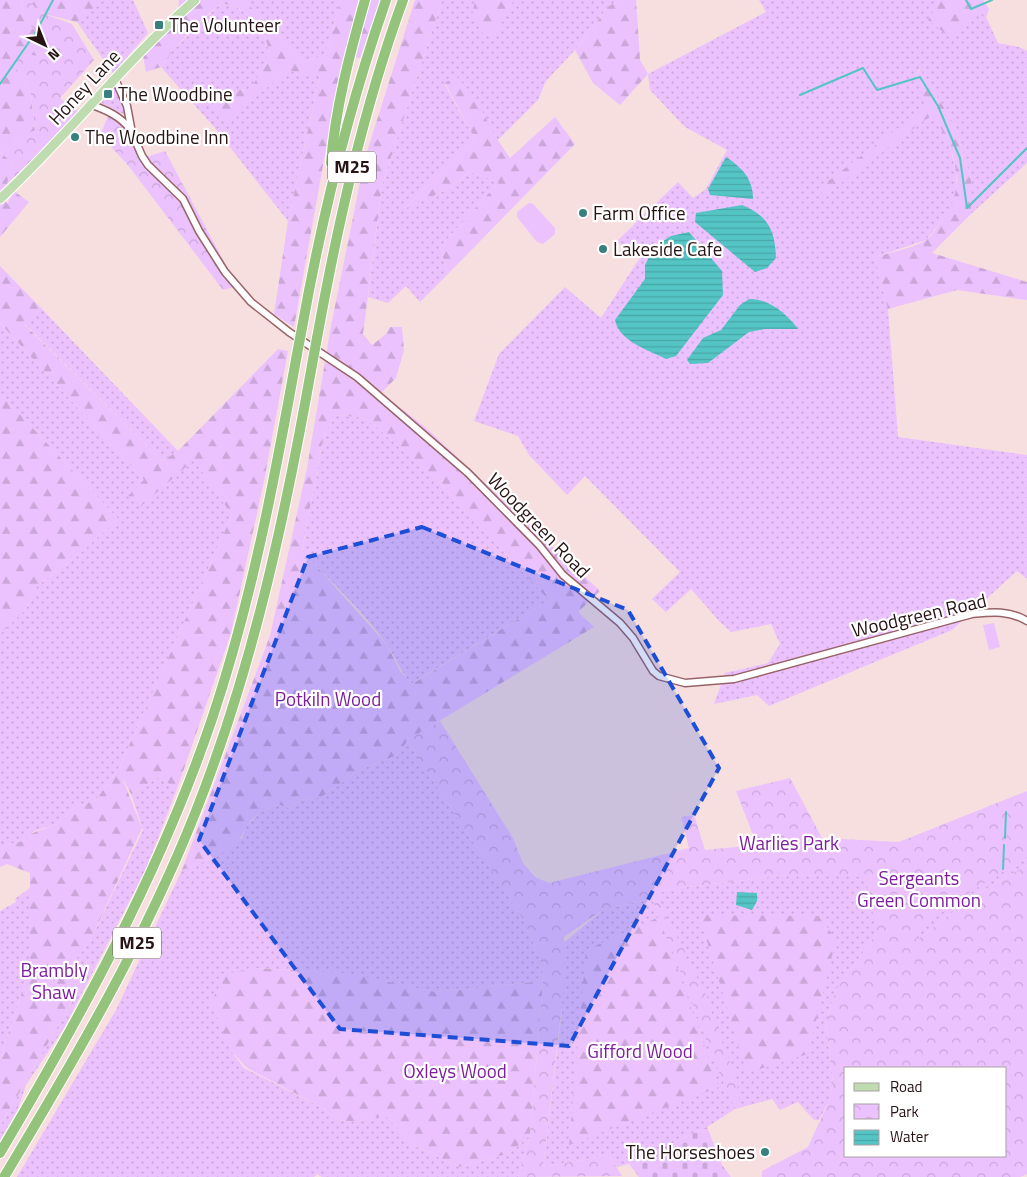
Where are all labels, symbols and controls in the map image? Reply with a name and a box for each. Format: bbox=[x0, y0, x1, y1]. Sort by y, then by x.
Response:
place label: The Volunteer bbox=[169, 10, 281, 39]
marker: The Volunteer bbox=[153, 19, 165, 31]
north arrow bbox=[20, 20, 70, 70]
street label: Honey Lane bbox=[41, 42, 126, 131]
text: N bbox=[43, 44, 65, 66]
place label: The Woodbine bbox=[118, 79, 233, 108]
marker: The Woodbine bbox=[102, 88, 114, 100]
place label: The Woodbine Inn bbox=[85, 122, 229, 151]
marker: The Woodbine Inn bbox=[69, 131, 81, 143]
road number: M25 bbox=[328, 152, 376, 182]
place label: Farm Office bbox=[593, 198, 686, 227]
marker: Farm Office bbox=[577, 207, 589, 219]
place label: Lakeside Cafe bbox=[613, 234, 722, 263]
marker: Lakeside Cafe bbox=[597, 243, 609, 255]
street label: Woodgreen Road bbox=[481, 465, 598, 584]
street label: Woodgreen Road bbox=[849, 585, 989, 644]
park label: Potkiln Wood bbox=[275, 684, 381, 713]
park label: Warlies Park bbox=[739, 828, 839, 857]
park label: Sergeants Green Common bbox=[857, 863, 981, 914]
road number: M25 bbox=[113, 928, 161, 958]
park label: Brambly Shaw bbox=[20, 955, 88, 1006]
park label: Gifford Wood bbox=[587, 1036, 693, 1065]
park label: Oxleys Wood bbox=[403, 1056, 507, 1085]
legend bbox=[844, 1067, 1007, 1157]
text: Road bbox=[890, 1075, 922, 1098]
text: Park bbox=[890, 1100, 919, 1123]
text: Water bbox=[890, 1125, 929, 1148]
place label: The Horseshoes bbox=[626, 1137, 755, 1166]
marker: The Horseshoes bbox=[759, 1146, 771, 1158]

